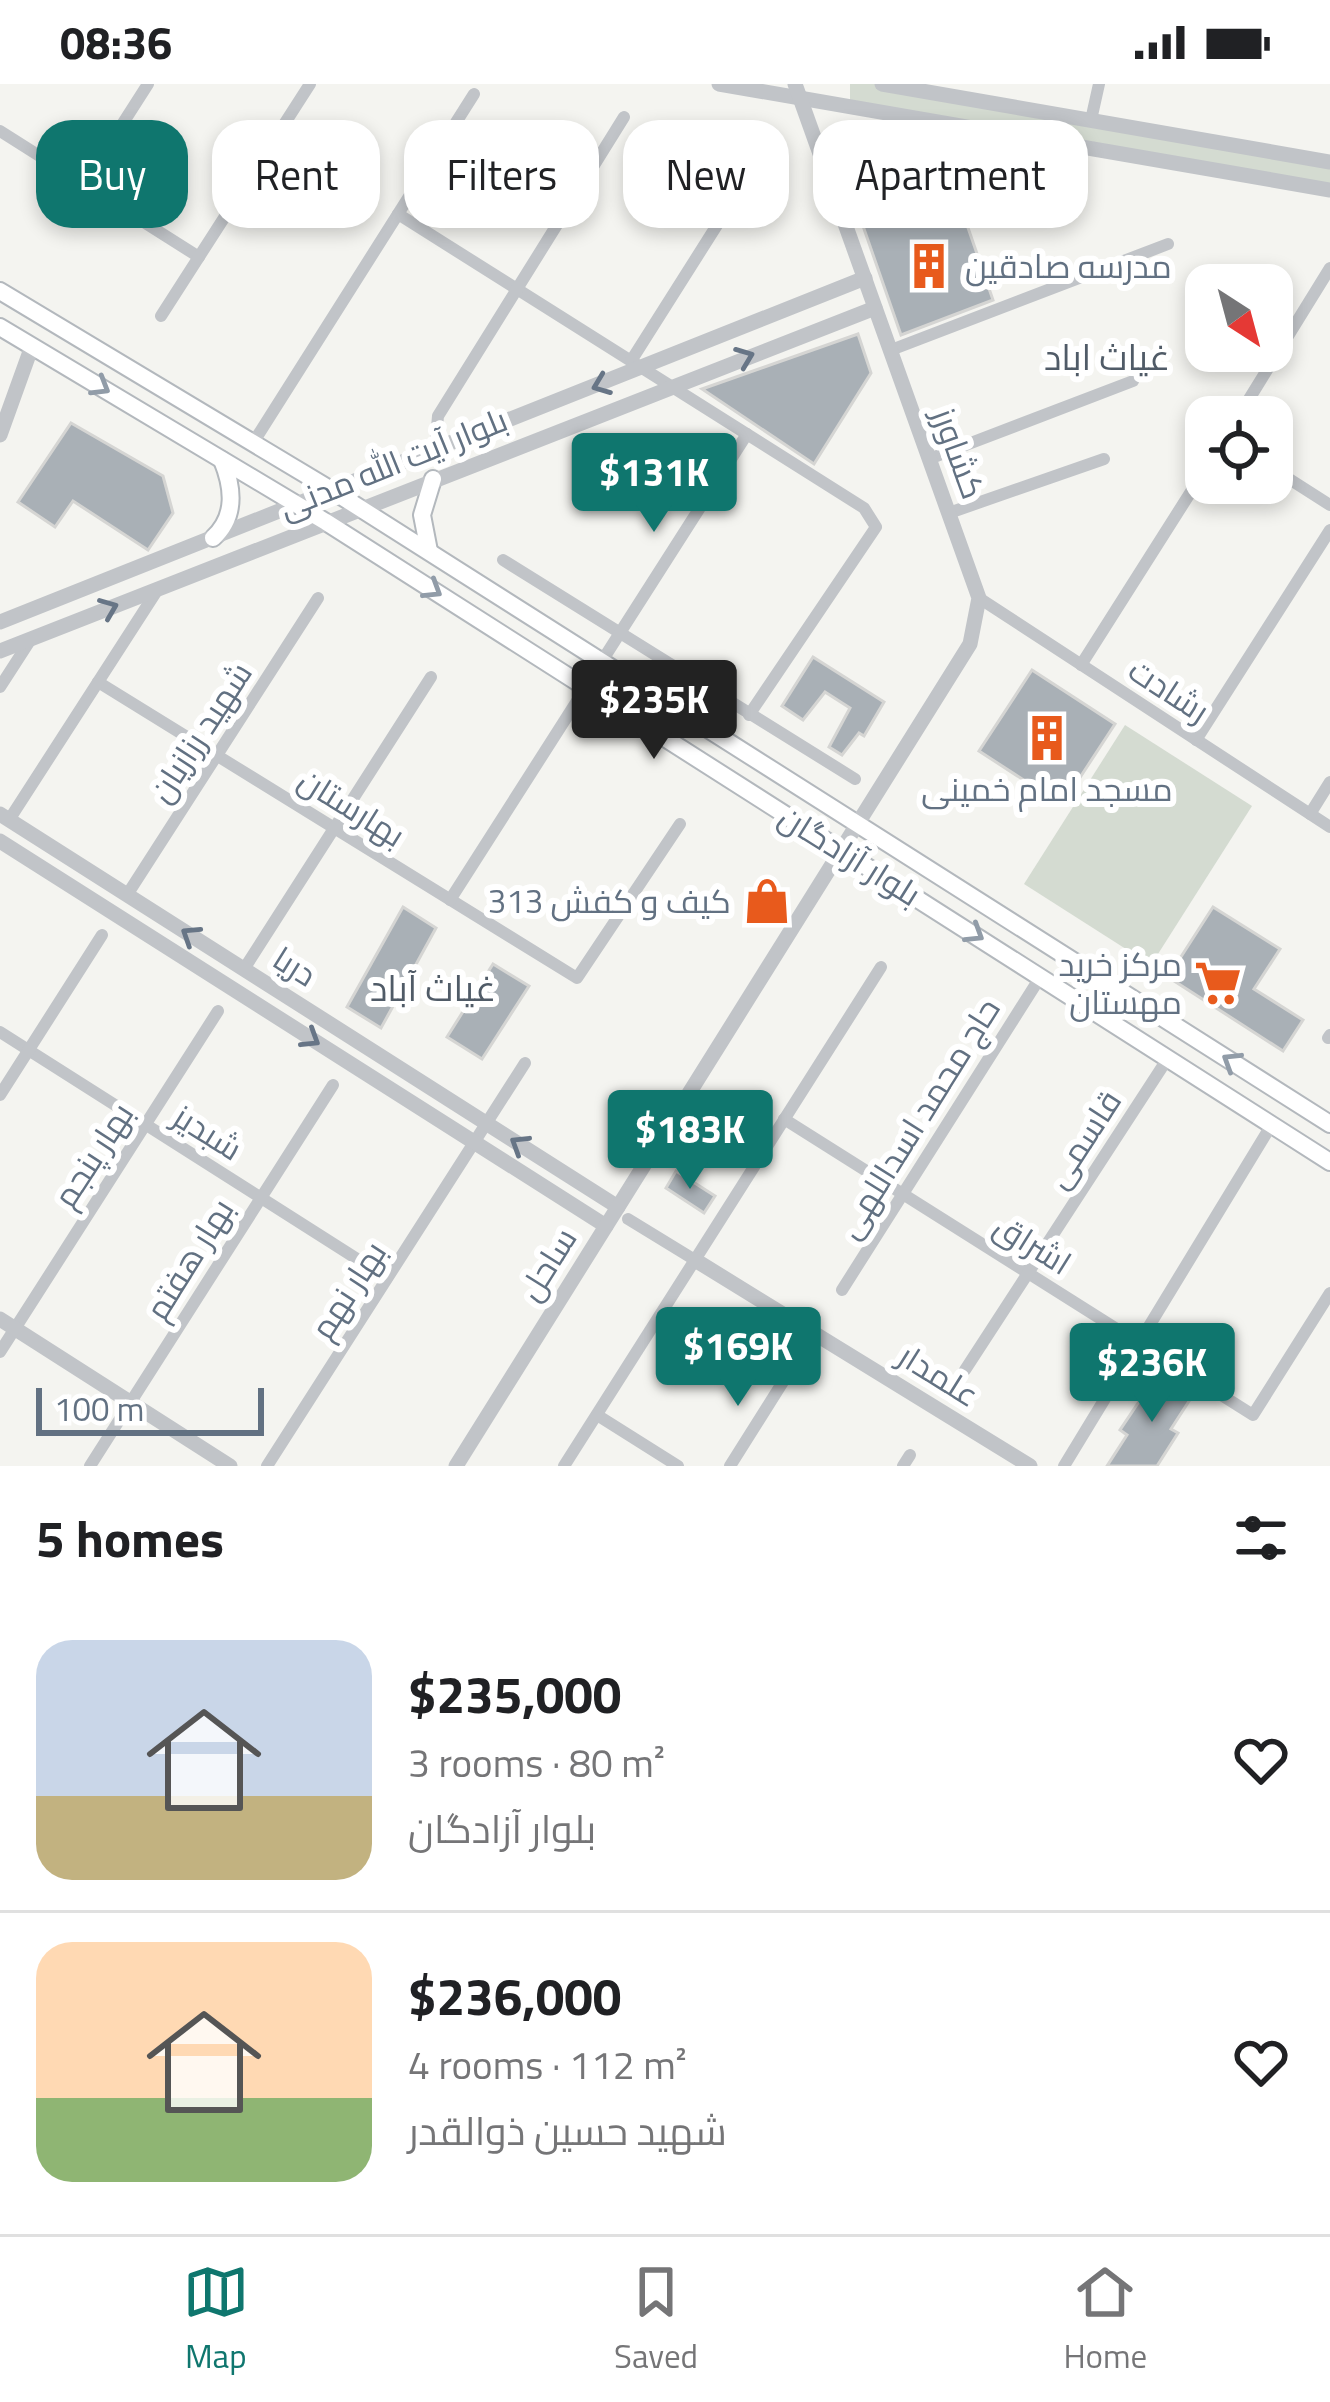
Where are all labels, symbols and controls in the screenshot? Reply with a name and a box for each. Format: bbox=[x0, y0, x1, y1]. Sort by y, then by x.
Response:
text: 08:36 bbox=[60, 8, 172, 76]
chip: Buy bbox=[36, 120, 188, 228]
chip: Rent bbox=[212, 120, 380, 228]
chip: Filters bbox=[404, 120, 599, 228]
chip: New bbox=[623, 120, 789, 228]
chip: Apartment bbox=[813, 120, 1088, 228]
building icon: مدرسه صادقین bbox=[904, 241, 954, 291]
place label: مدرسه صادقین bbox=[965, 241, 1172, 291]
north arrow bbox=[1185, 264, 1293, 372]
map controls bbox=[1185, 264, 1293, 504]
district label: غیاث اباد bbox=[1044, 329, 1170, 384]
one-way arrow bbox=[734, 347, 755, 372]
one-way arrow bbox=[591, 371, 612, 396]
one-way arrow bbox=[88, 373, 109, 395]
street label: بلوار آیت الله مدنی bbox=[271, 394, 515, 532]
button: locate bbox=[1185, 396, 1293, 504]
street label: کشاورز bbox=[919, 398, 999, 506]
pin: $131K bbox=[570, 433, 738, 535]
text: $131K bbox=[599, 442, 709, 501]
one-way arrow bbox=[420, 576, 442, 598]
one-way arrow bbox=[97, 597, 118, 622]
street label: رشادت bbox=[1119, 645, 1219, 735]
street label: شهید رزازیان bbox=[136, 652, 264, 812]
pin: $235K bbox=[570, 660, 738, 762]
text: $235K bbox=[599, 669, 709, 728]
building icon: مسجد امام خمینی bbox=[1022, 713, 1072, 763]
street label: بهارستان bbox=[289, 755, 415, 859]
place label: مسجد امام خمینی bbox=[921, 764, 1173, 814]
street label: بلوار آزادگان bbox=[769, 792, 931, 918]
place label: کیف و کفش 313 bbox=[488, 876, 731, 926]
shop icon: کیف و کفش 313 bbox=[742, 876, 792, 926]
one-way arrow bbox=[962, 920, 984, 943]
one-way arrow bbox=[181, 927, 203, 949]
street label: دریا bbox=[263, 933, 327, 999]
place label: مرکز خرید مهستان bbox=[1058, 939, 1182, 1027]
supermarket icon: مرکز خرید مهستان bbox=[1193, 958, 1243, 1008]
district label: غیاث آباد bbox=[370, 960, 496, 1015]
street label: حاج محمد اسداللهی bbox=[824, 988, 1012, 1248]
one-way arrow bbox=[298, 1025, 320, 1047]
one-way arrow bbox=[1223, 1054, 1245, 1076]
street label: قاسمی bbox=[1032, 1080, 1134, 1198]
street label: شبدیز bbox=[162, 1090, 252, 1173]
pin: $183K bbox=[606, 1090, 774, 1192]
street label: بهار پنجم bbox=[40, 1093, 146, 1217]
text: $183K bbox=[635, 1099, 745, 1158]
one-way arrow bbox=[510, 1136, 532, 1159]
street label: بهار هفتم bbox=[132, 1188, 246, 1330]
street label: اشراق bbox=[985, 1201, 1081, 1287]
street label: ساحل bbox=[505, 1217, 589, 1311]
street label: بهار نهم bbox=[297, 1231, 399, 1349]
pin: $169K bbox=[654, 1307, 822, 1409]
text: $169K bbox=[683, 1316, 793, 1375]
pin: $236K bbox=[1068, 1323, 1236, 1425]
street label: علمدار bbox=[887, 1330, 989, 1419]
text: $236K bbox=[1097, 1332, 1207, 1391]
scale bar bbox=[36, 1382, 264, 1435]
text: 100 m bbox=[54, 1384, 144, 1434]
text: 5 homes bbox=[36, 1499, 224, 1577]
icon: filters bbox=[1228, 1505, 1294, 1571]
text: $235,000 bbox=[408, 1655, 621, 1733]
icon: home bbox=[132, 1688, 276, 1832]
icon: heart bbox=[1228, 1727, 1294, 1793]
text: 3 rooms · 80 m² bbox=[408, 1733, 665, 1792]
text: بلوار آزادگان bbox=[408, 1799, 596, 1858]
text: $236,000 bbox=[408, 1957, 621, 2035]
icon: home bbox=[132, 1990, 276, 2134]
icon: heart bbox=[1228, 2029, 1294, 2095]
text: 4 rooms · 112 m² bbox=[408, 2035, 687, 2094]
text: شهید حسین ذوالقدر bbox=[408, 2101, 727, 2160]
tab: Map bbox=[183, 2259, 249, 2381]
tab: Saved bbox=[614, 2259, 698, 2381]
tab: Home bbox=[1063, 2259, 1147, 2381]

